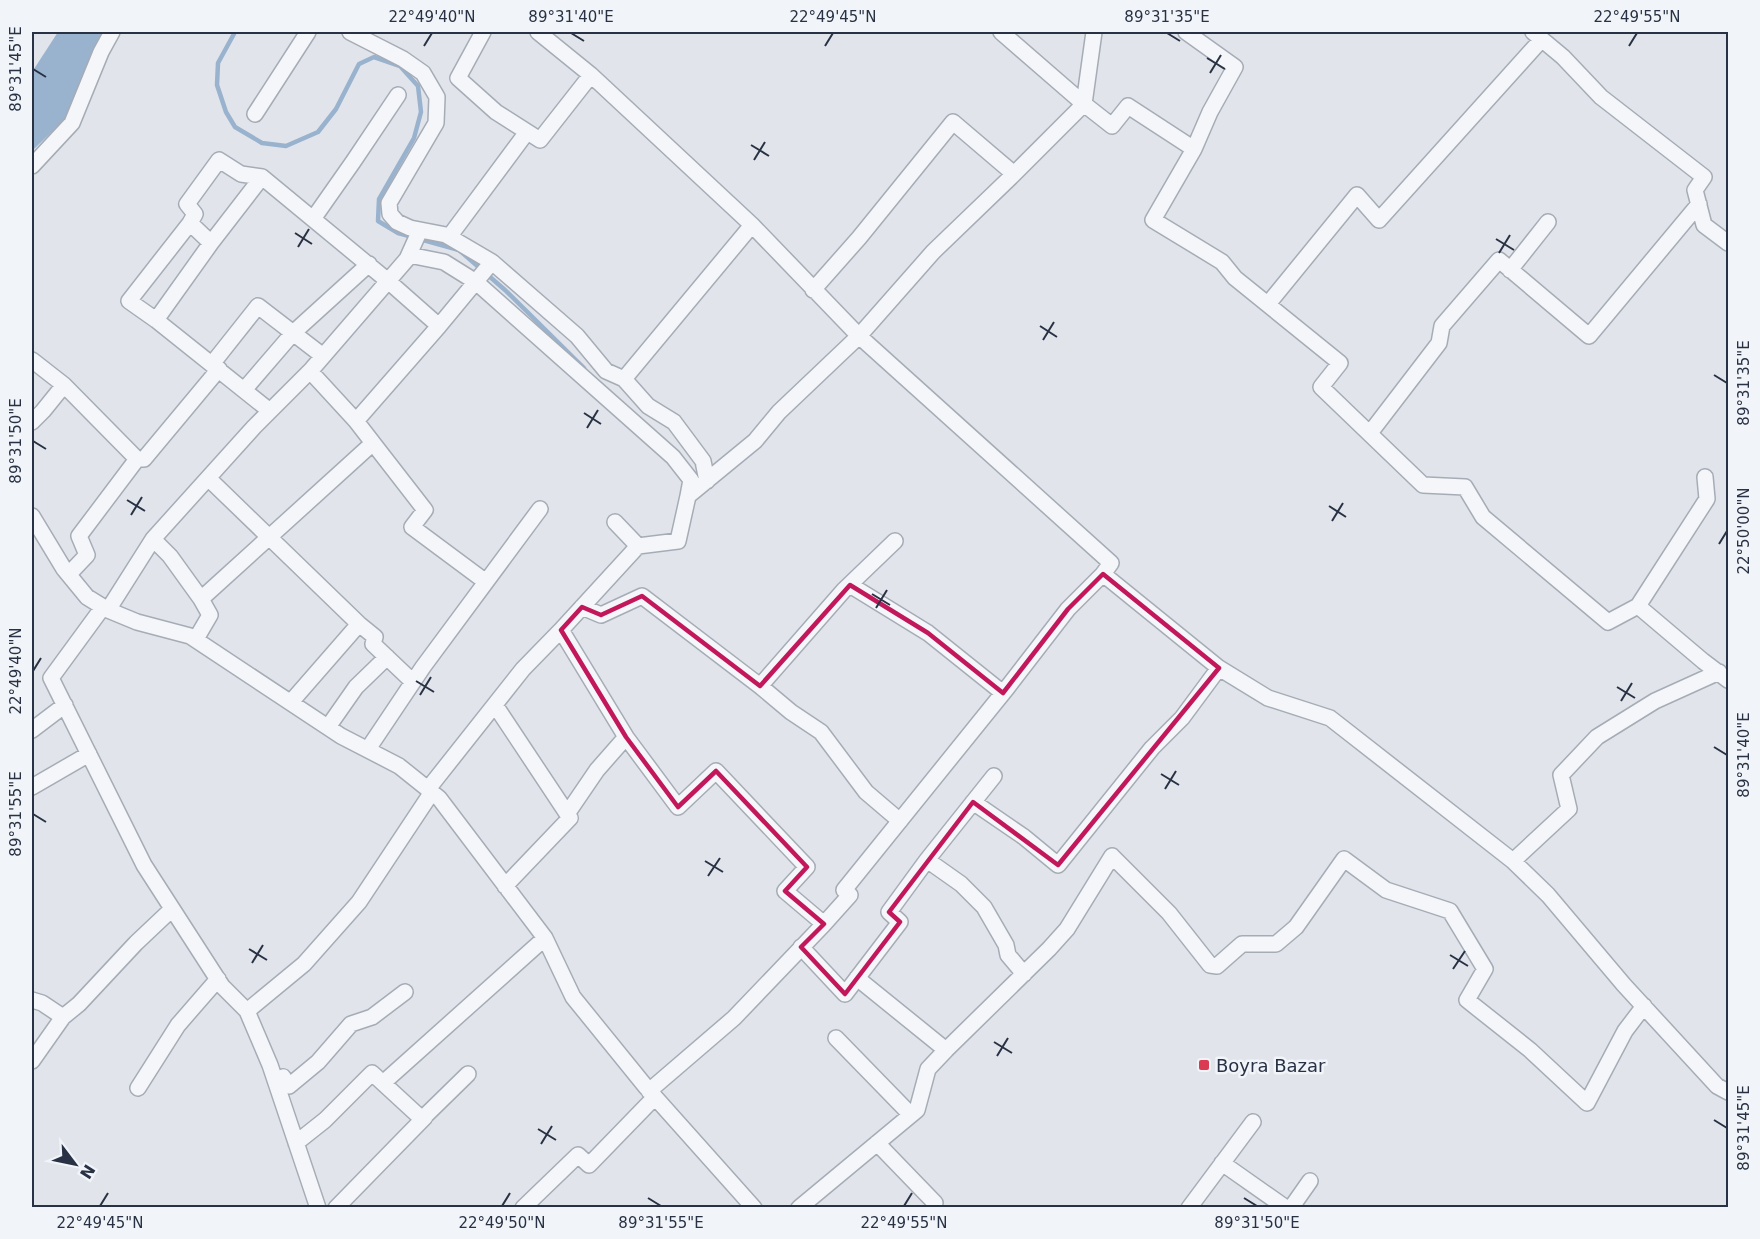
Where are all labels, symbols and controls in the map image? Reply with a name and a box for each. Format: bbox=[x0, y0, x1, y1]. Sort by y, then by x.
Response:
text: 22°49'40"N bbox=[388, 8, 476, 26]
text: 89°31'40"E bbox=[528, 8, 614, 26]
text: 22°49'45"N bbox=[789, 8, 877, 26]
text: 89°31'35"E bbox=[1124, 8, 1210, 26]
text: 22°49'55"N bbox=[1593, 8, 1681, 26]
text: 89°31'45"E bbox=[7, 26, 25, 112]
text: 89°31'35"E bbox=[1735, 340, 1753, 426]
text: 89°31'50"E bbox=[7, 398, 25, 484]
text: 22°50'00"N bbox=[1735, 487, 1753, 575]
text: 22°49'40"N bbox=[7, 627, 25, 715]
text: 89°31'40"E bbox=[1735, 712, 1753, 798]
text: 89°31'55"E bbox=[7, 771, 25, 857]
place label: Boyra Bazar bbox=[1216, 1055, 1326, 1076]
marker: Boyra Bazar bbox=[1197, 1058, 1211, 1072]
text: 89°31'45"E bbox=[1735, 1085, 1753, 1171]
north arrow bbox=[45, 1134, 105, 1194]
text: N bbox=[76, 1161, 99, 1182]
text: 22°49'45"N bbox=[56, 1214, 144, 1232]
text: 22°49'50"N bbox=[458, 1214, 546, 1232]
text: 89°31'55"E bbox=[618, 1214, 704, 1232]
text: 22°49'55"N bbox=[860, 1214, 948, 1232]
text: 89°31'50"E bbox=[1214, 1214, 1300, 1232]

